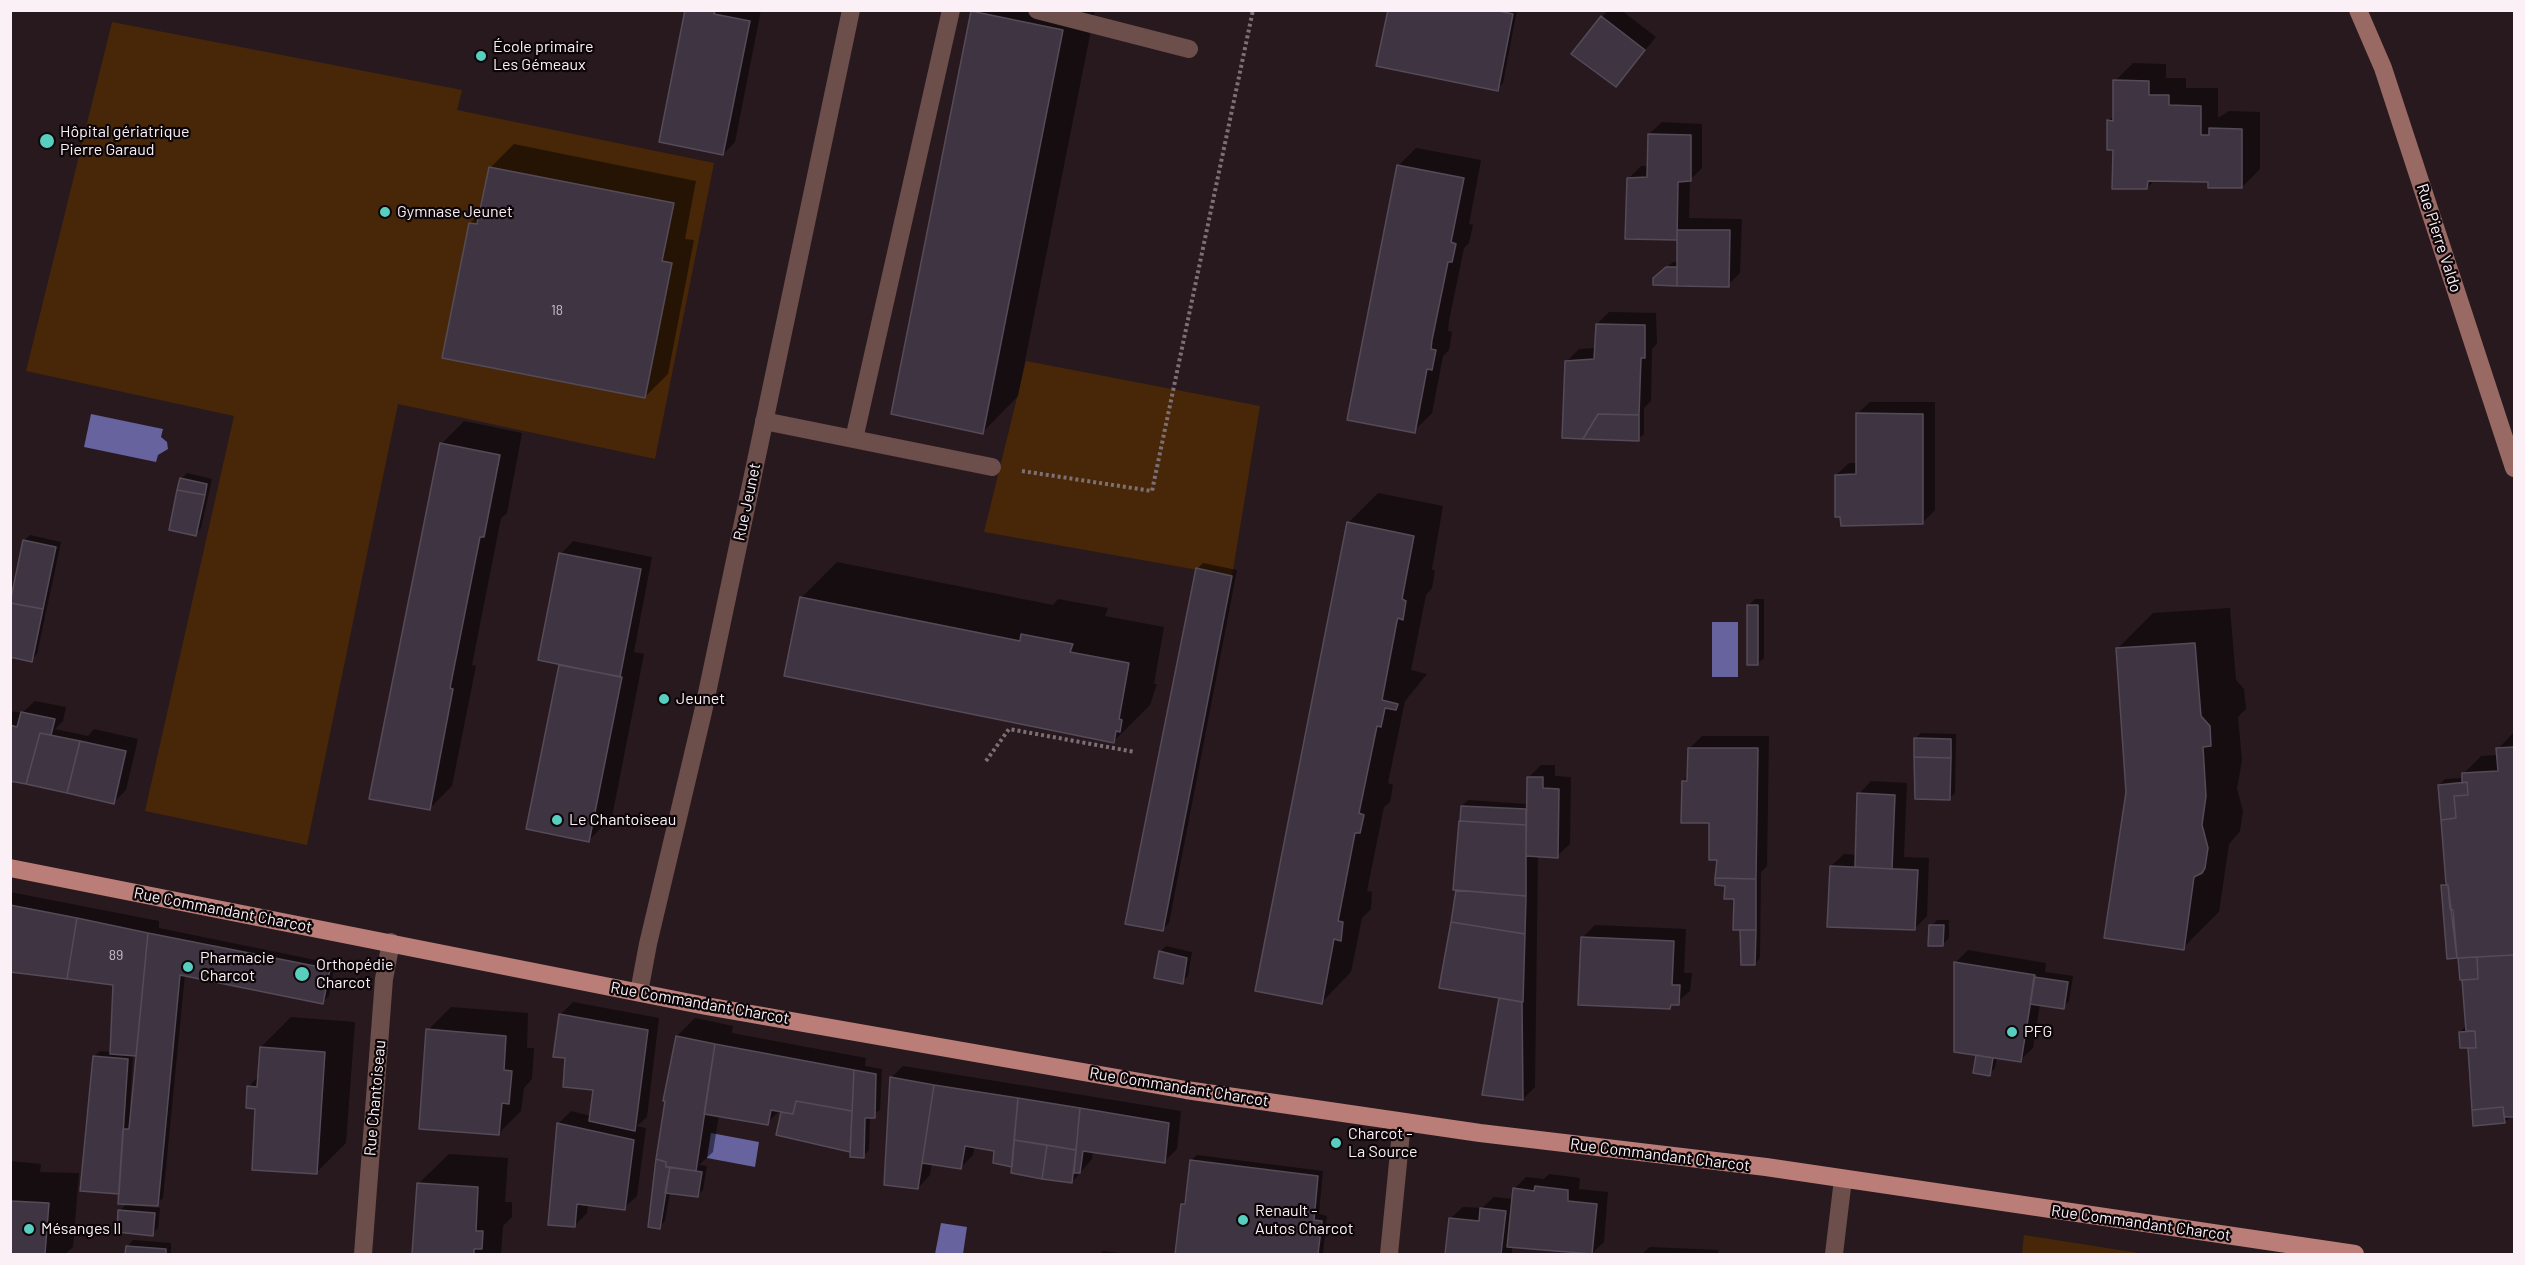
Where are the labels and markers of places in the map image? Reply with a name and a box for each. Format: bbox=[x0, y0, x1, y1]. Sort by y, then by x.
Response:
place label: École primaire Les Gémeaux bbox=[493, 37, 594, 75]
marker: École primaire Les Gémeaux bbox=[474, 49, 488, 63]
place label: Hôpital gériatrique Pierre Garaud bbox=[60, 122, 190, 160]
marker: Hôpital gériatrique Pierre Garaud bbox=[38, 132, 56, 150]
place label: Gymnase Jeunet bbox=[397, 202, 513, 222]
marker: Gymnase Jeunet bbox=[378, 205, 392, 219]
place label: Jeunet bbox=[676, 689, 725, 709]
marker: Jeunet bbox=[657, 692, 671, 706]
place label: Le Chantoiseau bbox=[569, 810, 676, 830]
marker: Le Chantoiseau bbox=[550, 813, 564, 827]
place label: Pharmacie Charcot bbox=[200, 948, 274, 986]
place label: Orthopédie Charcot bbox=[316, 955, 394, 993]
marker: Pharmacie Charcot bbox=[181, 960, 195, 974]
marker: Orthopédie Charcot bbox=[293, 965, 311, 983]
place label: PFG bbox=[2024, 1022, 2052, 1042]
marker: PFG bbox=[2005, 1025, 2019, 1039]
place label: Charcot - La Source bbox=[1348, 1124, 1418, 1162]
marker: Charcot - La Source bbox=[1329, 1136, 1343, 1150]
place label: Renault - Autos Charcot bbox=[1255, 1201, 1353, 1239]
marker: Renault - Autos Charcot bbox=[1236, 1213, 1250, 1227]
place label: Mésanges II bbox=[41, 1219, 121, 1239]
marker: Mésanges II bbox=[22, 1222, 36, 1236]

